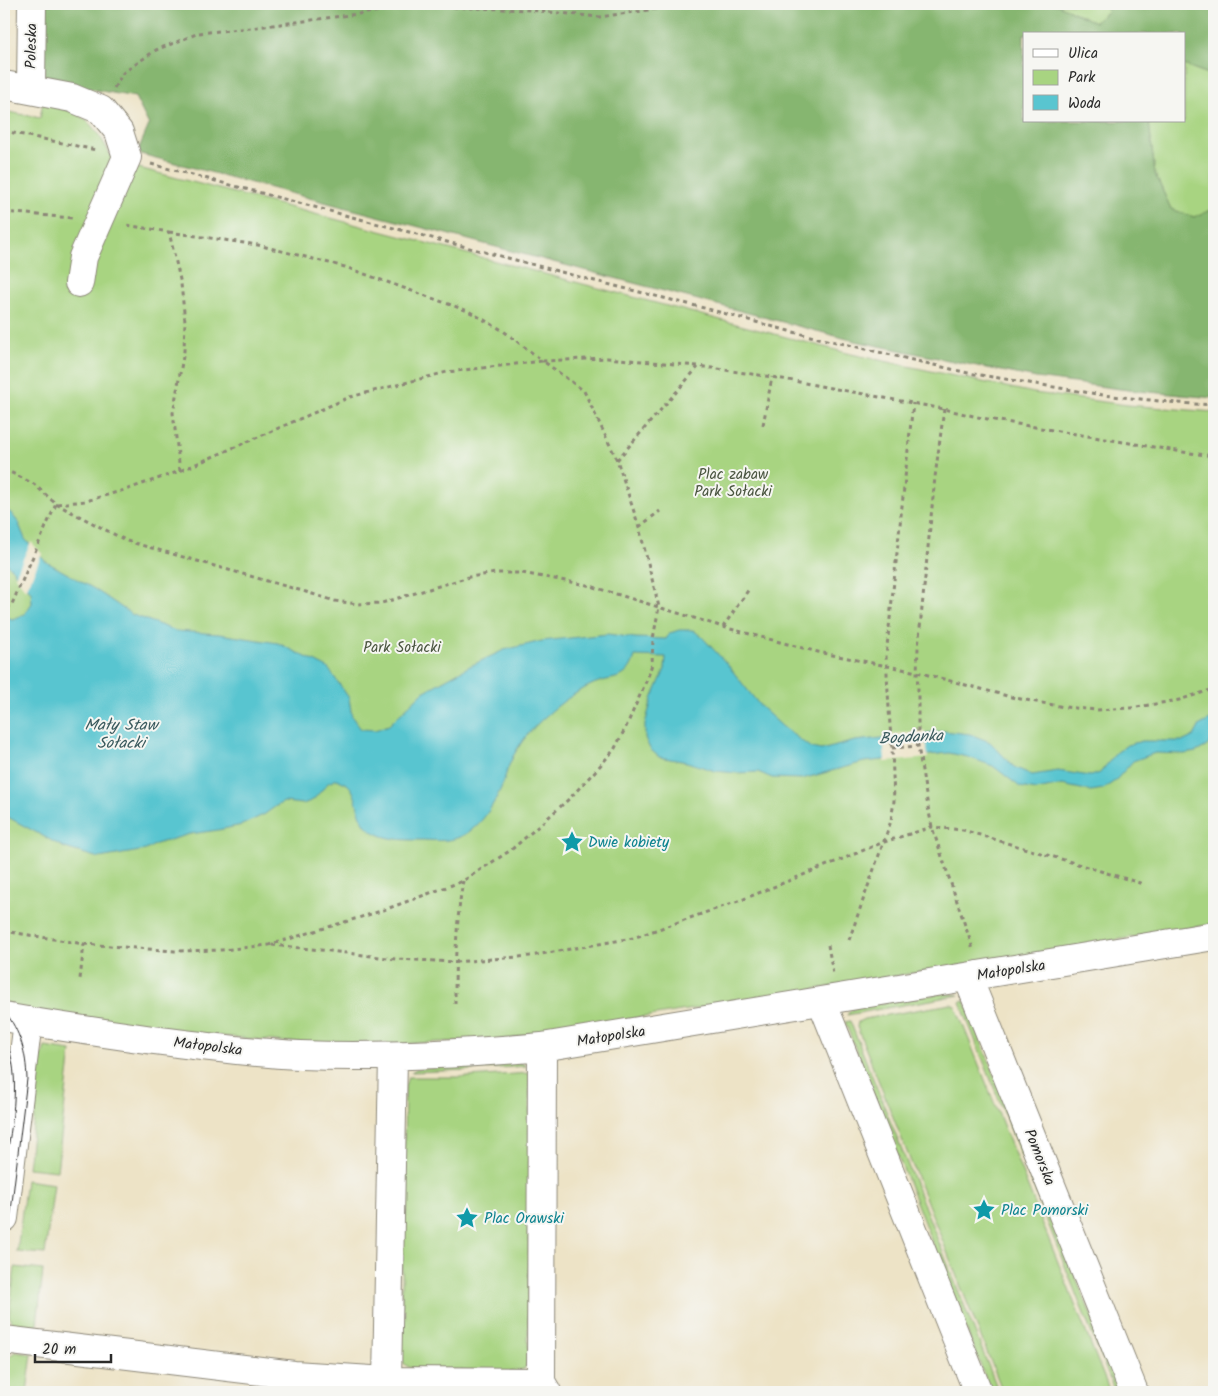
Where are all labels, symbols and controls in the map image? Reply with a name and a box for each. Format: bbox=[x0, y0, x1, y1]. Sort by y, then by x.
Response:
street label: Poleska bbox=[20, 23, 44, 69]
legend bbox=[1023, 32, 1186, 122]
text: Ulica bbox=[1068, 42, 1098, 66]
text: Park bbox=[1068, 66, 1096, 90]
text: Woda bbox=[1068, 92, 1101, 116]
park label: Plac zabaw Park Sołacki bbox=[694, 463, 773, 504]
park label: Park Sołacki bbox=[363, 636, 442, 660]
water label: Mały Staw Sołacki bbox=[85, 713, 160, 756]
water label: Bogdanka bbox=[878, 723, 945, 752]
place icon: Dwie kobiety bbox=[559, 829, 585, 855]
place label: Dwie kobiety bbox=[588, 831, 670, 855]
street label: Małopolska bbox=[975, 954, 1047, 988]
street label: Małopolska bbox=[575, 1020, 647, 1054]
street label: Małopolska bbox=[172, 1031, 244, 1063]
street label: Pomorska bbox=[1017, 1125, 1061, 1189]
place icon: Plac Pomorski bbox=[971, 1197, 997, 1223]
place label: Plac Pomorski bbox=[1001, 1199, 1090, 1223]
place icon: Plac Orawski bbox=[454, 1205, 480, 1231]
place label: Plac Orawski bbox=[484, 1207, 565, 1231]
scale bar bbox=[35, 1331, 111, 1363]
text: 20 m bbox=[42, 1338, 76, 1362]

